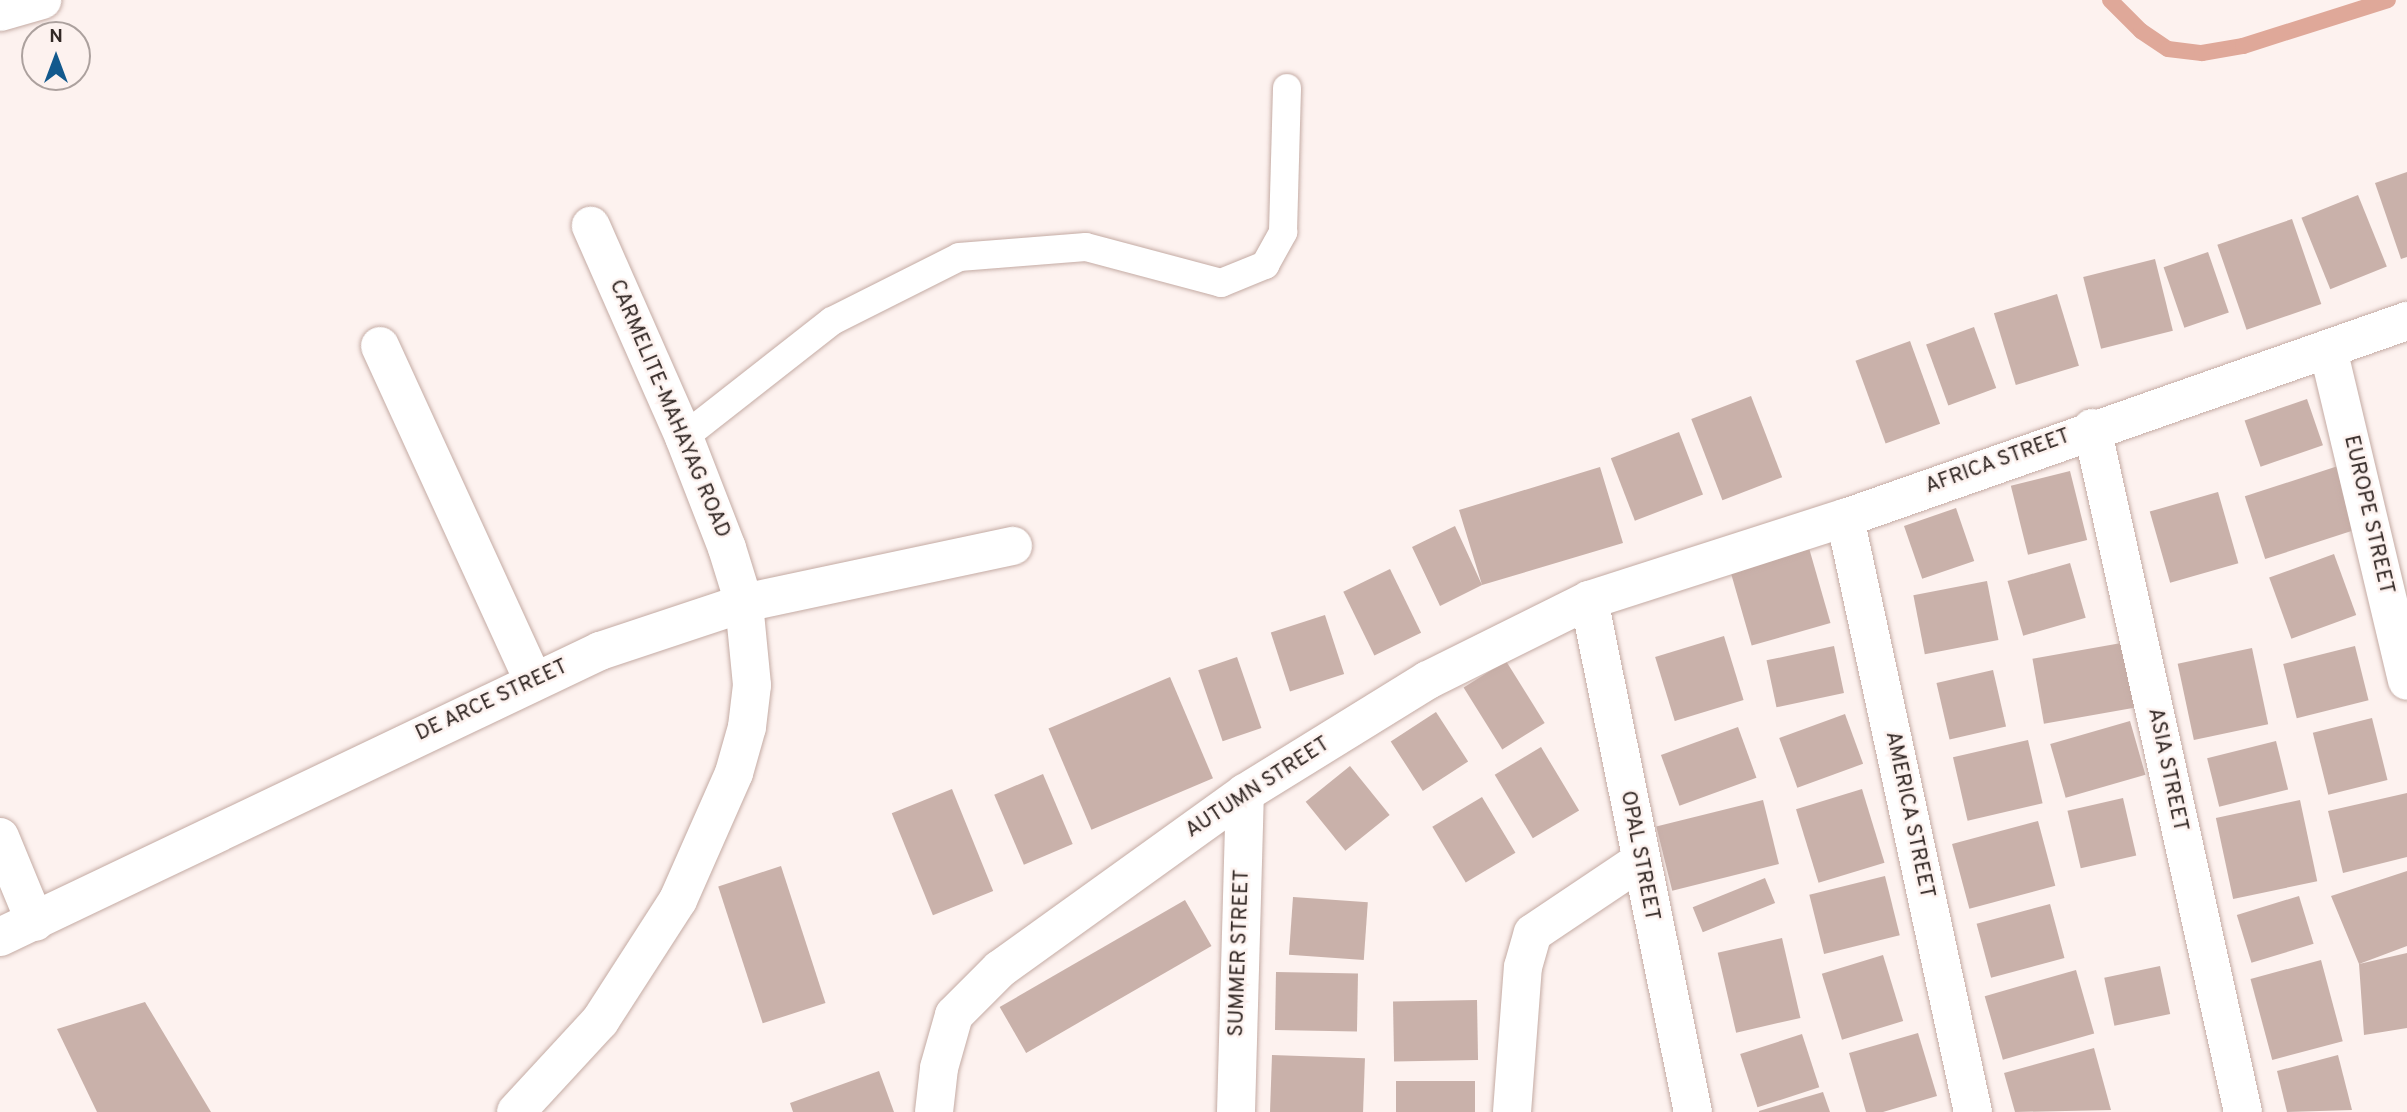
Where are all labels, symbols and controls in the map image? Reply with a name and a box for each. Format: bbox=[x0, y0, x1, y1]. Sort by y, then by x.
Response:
north arrow bbox=[21, 21, 91, 91]
text: N bbox=[49, 25, 63, 49]
street label: CARMELITE-MAHAYAG ROAD bbox=[603, 276, 735, 542]
street label: AFRICA STREET bbox=[1922, 424, 2074, 500]
street label: EUROPE STREET bbox=[2337, 433, 2399, 597]
street label: DE ARCE STREET bbox=[412, 655, 572, 747]
street label: ASIA STREET bbox=[2142, 705, 2192, 835]
street label: AMERICA STREET bbox=[1879, 729, 1939, 901]
street label: AUTUMN STREET bbox=[1181, 732, 1335, 844]
street label: OPAL STREET bbox=[1614, 789, 1664, 923]
street label: SUMMER STREET bbox=[1224, 869, 1256, 1037]

